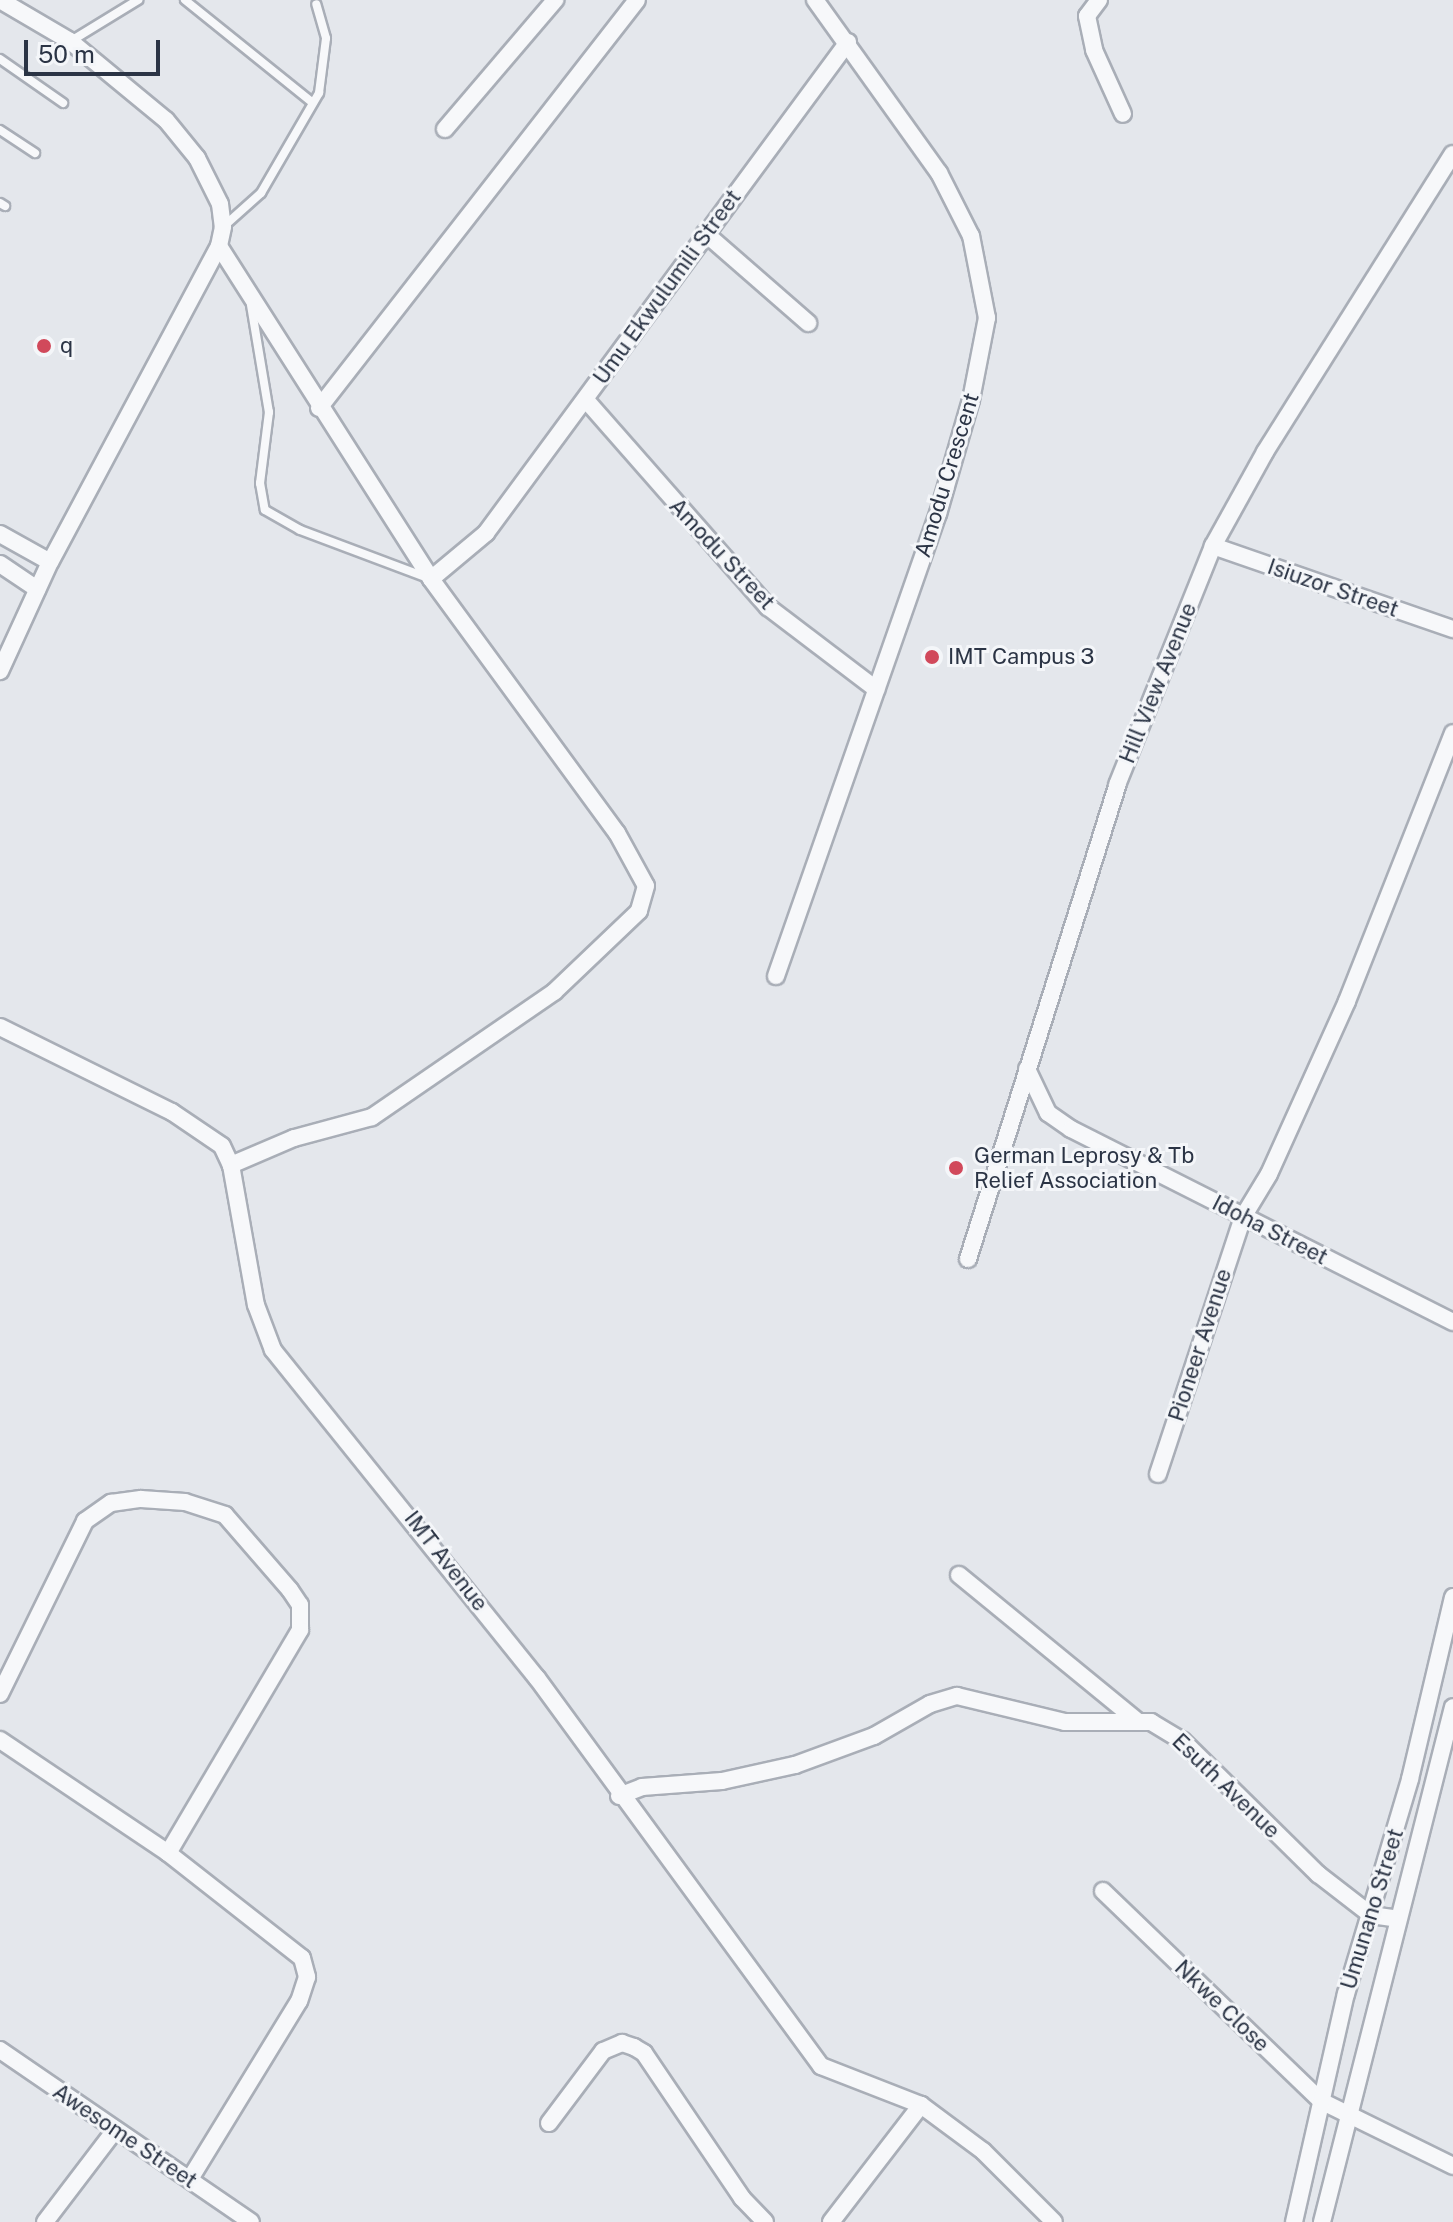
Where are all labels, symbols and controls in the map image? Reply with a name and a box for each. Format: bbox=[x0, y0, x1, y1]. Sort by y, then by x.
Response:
scale bar bbox=[28, 24, 164, 74]
text: 50 m bbox=[38, 40, 95, 68]
street label: Umu Ekwulumili Street bbox=[588, 185, 746, 389]
place label: q bbox=[60, 333, 73, 359]
marker: q bbox=[35, 337, 53, 355]
street label: Amodu Crescent bbox=[909, 390, 985, 560]
street label: Amodu Street bbox=[664, 493, 780, 615]
street label: Isiuzor Street bbox=[1264, 553, 1402, 623]
street label: Hill View Avenue bbox=[1114, 599, 1202, 767]
place label: IMT Campus 3 bbox=[948, 644, 1094, 670]
marker: IMT Campus 3 bbox=[923, 648, 941, 666]
place label: German Leprosy & Tb Relief Association bbox=[974, 1142, 1194, 1194]
marker: German Leprosy & Tb Relief Association bbox=[945, 1157, 967, 1179]
street label: Idoha Street bbox=[1208, 1190, 1332, 1270]
street label: Pioneer Avenue bbox=[1163, 1265, 1237, 1425]
street label: IMT Avenue bbox=[399, 1506, 493, 1616]
street label: Esuth Avenue bbox=[1167, 1728, 1285, 1844]
street label: Umunano Street bbox=[1335, 1825, 1409, 1993]
street label: Nkwe Close bbox=[1169, 1954, 1275, 2058]
street label: Awesome Street bbox=[48, 2078, 202, 2194]

